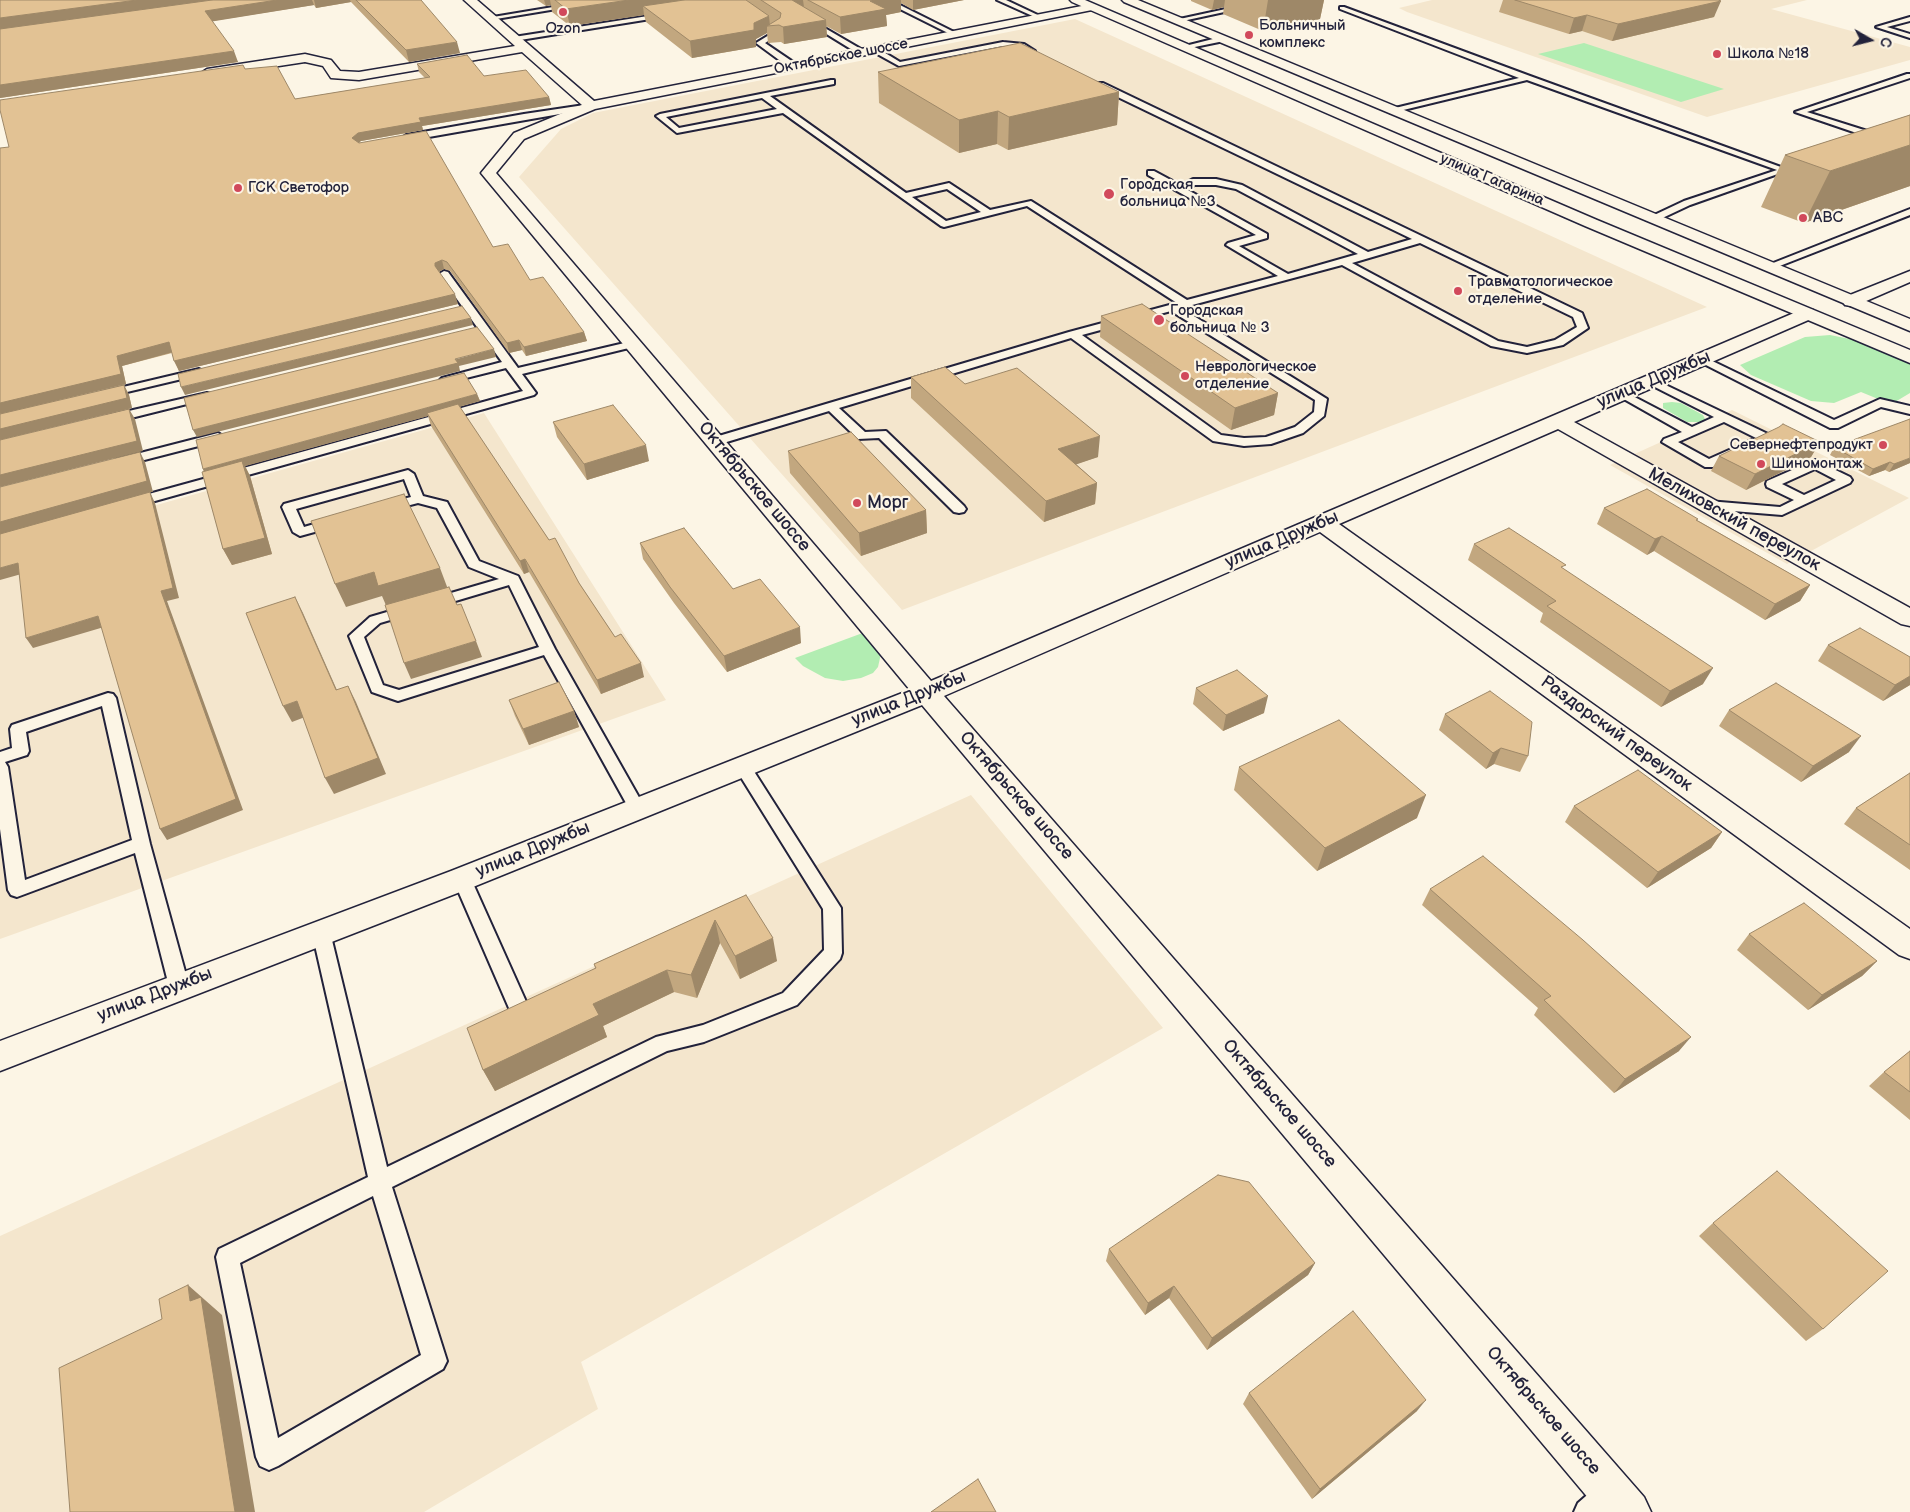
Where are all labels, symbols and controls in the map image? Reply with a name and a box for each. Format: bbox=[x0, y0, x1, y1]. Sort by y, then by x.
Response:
marker: Ozon bbox=[557, 6, 569, 18]
north arrow bbox=[1845, 15, 1895, 65]
place label: Больничный комплекс bbox=[1259, 17, 1345, 52]
place label: Ozon bbox=[545, 20, 581, 38]
marker: Больничный комплекс bbox=[1243, 29, 1255, 41]
street label: Октябрьское шоссе bbox=[773, 35, 909, 79]
text: С bbox=[1876, 36, 1894, 48]
place label: Школа №18 bbox=[1727, 45, 1809, 63]
marker: Школа №18 bbox=[1711, 48, 1723, 60]
street label: улица Гагарина bbox=[1437, 150, 1547, 210]
place label: Городская больница №3 bbox=[1120, 176, 1216, 211]
place label: ГСК Светофор bbox=[248, 179, 349, 197]
marker: ГСК Светофор bbox=[232, 182, 244, 194]
marker: Городская больница №3 bbox=[1102, 187, 1116, 201]
place label: ABC bbox=[1813, 209, 1843, 227]
marker: ABC bbox=[1797, 212, 1809, 224]
place label: Травматологическое отделение bbox=[1468, 273, 1613, 308]
marker: Травматологическое отделение bbox=[1452, 285, 1464, 297]
place label: Городская больница № 3 bbox=[1170, 302, 1270, 337]
marker: Городская больница № 3 bbox=[1152, 313, 1166, 327]
street label: улица Дружбы bbox=[1594, 346, 1714, 414]
place label: Неврологическое отделение bbox=[1195, 358, 1316, 393]
marker: Неврологическое отделение bbox=[1179, 370, 1191, 382]
street label: Октябрьское шоссе bbox=[693, 418, 815, 556]
place label: Севернефтепродукт bbox=[1730, 436, 1873, 454]
marker: Севернефтепродукт bbox=[1877, 439, 1889, 451]
place label: Шиномонтаж bbox=[1771, 455, 1862, 473]
marker: Шиномонтаж bbox=[1755, 458, 1767, 470]
street label: Мелиховский переулок bbox=[1644, 464, 1824, 576]
place label: Морг bbox=[867, 492, 909, 514]
marker: Морг bbox=[851, 497, 863, 509]
street label: улица Дружбы bbox=[1222, 506, 1342, 574]
street label: улица Дружбы bbox=[849, 666, 969, 732]
street label: Раздорский переулок bbox=[1536, 672, 1696, 796]
street label: Октябрьское шоссе bbox=[954, 727, 1078, 865]
street label: улица Дружбы bbox=[473, 817, 593, 883]
street label: улица Дружбы bbox=[95, 963, 215, 1027]
street label: Октябрьское шоссе bbox=[1217, 1035, 1341, 1173]
street label: Октябрьское шоссе bbox=[1481, 1342, 1605, 1480]

